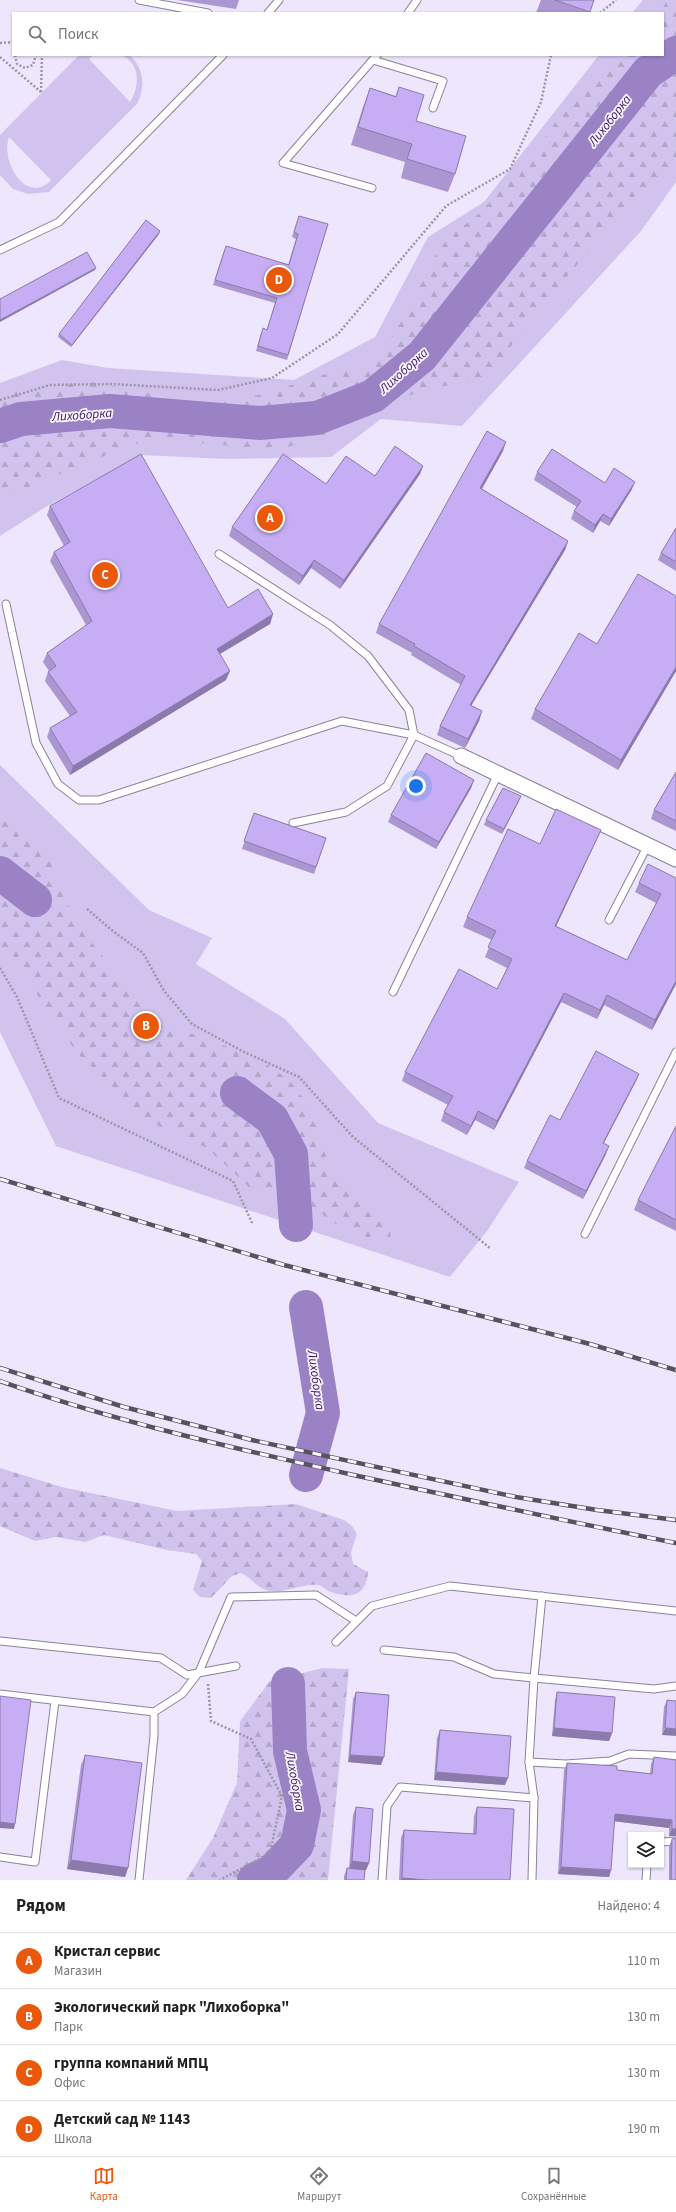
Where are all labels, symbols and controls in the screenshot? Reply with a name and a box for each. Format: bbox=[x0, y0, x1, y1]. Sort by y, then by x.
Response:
search box bbox=[12, 12, 664, 56]
icon: search bbox=[26, 23, 48, 45]
text: Поиск bbox=[58, 24, 99, 45]
water label: Лихоборка bbox=[584, 91, 635, 151]
pin: D bbox=[266, 265, 292, 295]
water label: Лихоборка bbox=[374, 344, 432, 398]
water label: Лихоборка bbox=[50, 404, 113, 426]
pin: A bbox=[257, 503, 283, 533]
pin: C bbox=[92, 560, 118, 590]
your location bbox=[406, 776, 426, 796]
pin: B bbox=[133, 1011, 159, 1041]
water label: Лихоборка bbox=[303, 1348, 329, 1411]
water label: Лихоборка bbox=[281, 1749, 309, 1812]
map controls bbox=[628, 1832, 664, 1868]
button: layers bbox=[628, 1832, 664, 1868]
text: Рядом bbox=[16, 1894, 66, 1918]
text: Найдено: 4 bbox=[598, 1897, 660, 1915]
text: Кристал сервис bbox=[54, 1941, 161, 1962]
text: A bbox=[25, 1952, 33, 1970]
text: 110 m bbox=[627, 1952, 660, 1970]
text: Магазин bbox=[54, 1962, 102, 1980]
text: Экологический парк "Лихоборка" bbox=[54, 1997, 289, 2018]
text: B bbox=[25, 2008, 33, 2026]
text: 130 m bbox=[627, 2008, 660, 2026]
text: Парк bbox=[54, 2018, 83, 2036]
text: группа компаний МПЦ bbox=[54, 2053, 208, 2074]
text: C bbox=[25, 2064, 33, 2082]
text: 130 m bbox=[627, 2064, 660, 2082]
text: Офис bbox=[54, 2074, 85, 2092]
text: Детский сад № 1143 bbox=[54, 2109, 190, 2130]
text: D bbox=[25, 2120, 33, 2138]
text: 190 m bbox=[627, 2120, 660, 2138]
text: Школа bbox=[54, 2130, 92, 2148]
tab: Карта bbox=[90, 2165, 118, 2204]
tab: Маршрут bbox=[297, 2165, 342, 2204]
tab: Сохранённые bbox=[521, 2165, 586, 2204]

